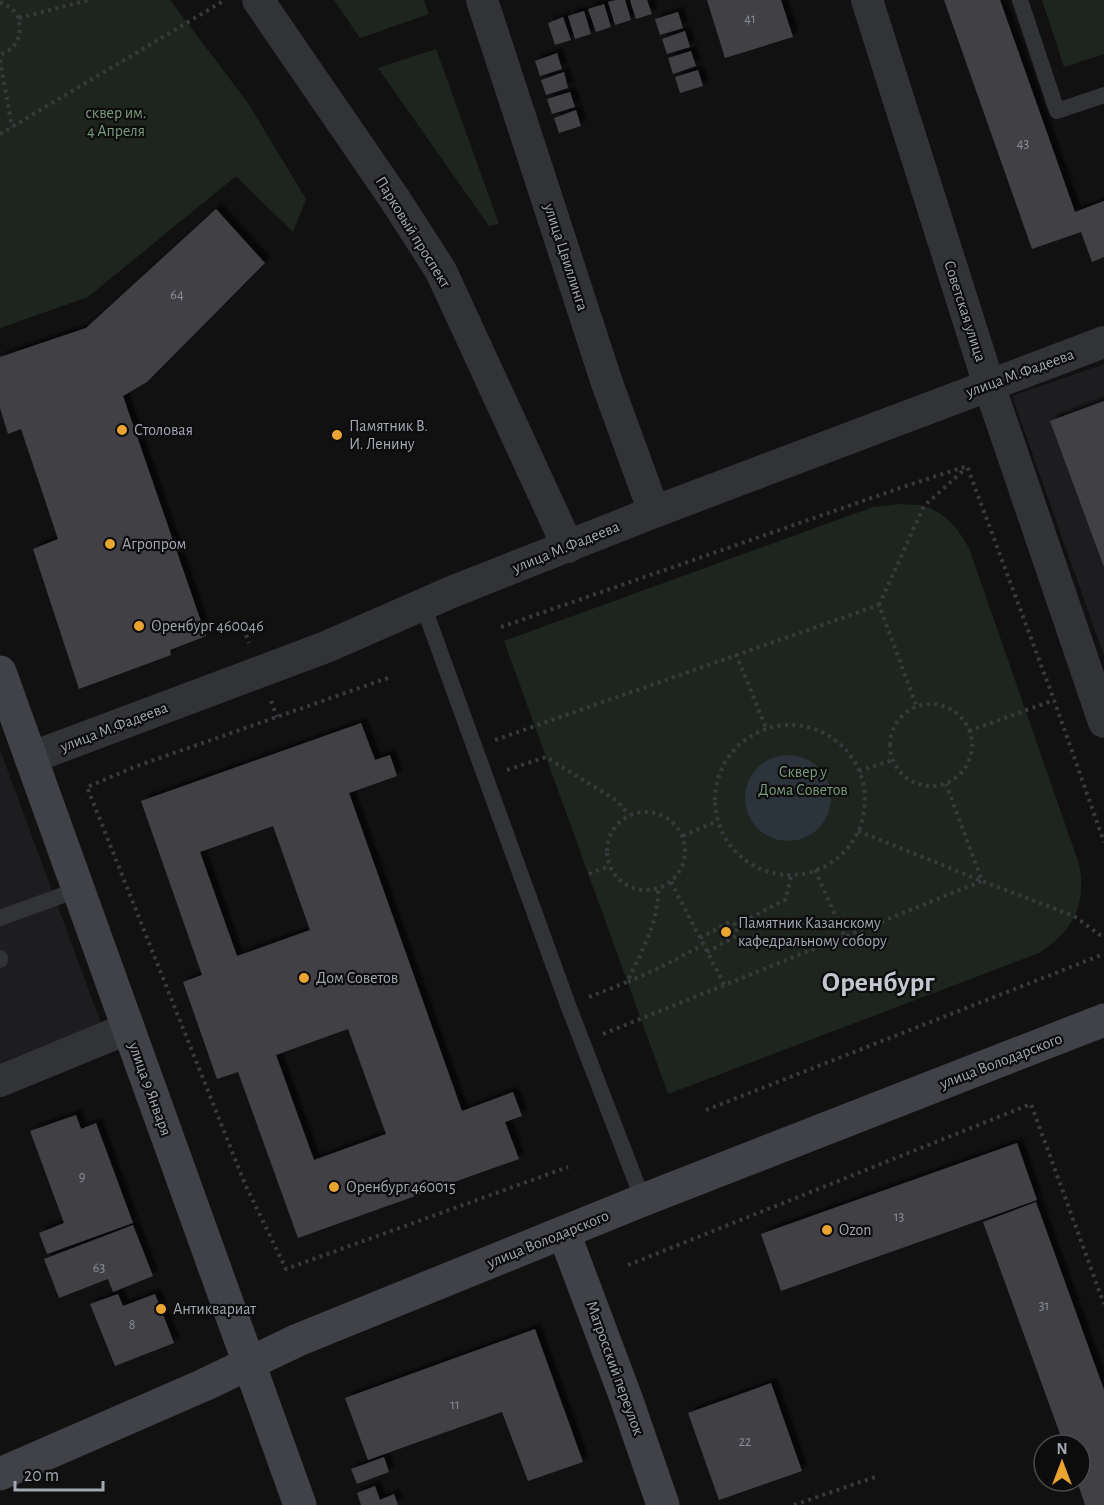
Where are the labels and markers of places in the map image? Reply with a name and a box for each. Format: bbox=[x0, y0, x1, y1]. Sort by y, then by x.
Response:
place label: Памятник В. И. Ленину bbox=[349, 418, 428, 453]
place label: Столовая bbox=[134, 422, 193, 438]
marker: Столовая bbox=[115, 423, 129, 437]
marker: Памятник В. И. Ленину bbox=[330, 428, 344, 442]
place label: Агропром bbox=[122, 536, 186, 552]
marker: Агропром bbox=[103, 537, 117, 551]
place label: Оренбург 460046 bbox=[151, 618, 264, 635]
marker: Оренбург 460046 bbox=[132, 619, 146, 633]
place label: Памятник Казанскому кафедральному собору bbox=[738, 915, 887, 950]
marker: Памятник Казанскому кафедральному собору bbox=[719, 925, 733, 939]
place label: Дом Советов bbox=[316, 970, 398, 986]
marker: Дом Советов bbox=[297, 971, 311, 985]
place label: Оренбург 460015 bbox=[346, 1179, 456, 1196]
marker: Оренбург 460015 bbox=[327, 1180, 341, 1194]
place label: Ozon bbox=[839, 1222, 871, 1238]
marker: Ozon bbox=[820, 1223, 834, 1237]
place label: Антиквариат bbox=[173, 1301, 256, 1317]
marker: Антиквариат bbox=[154, 1302, 168, 1316]

